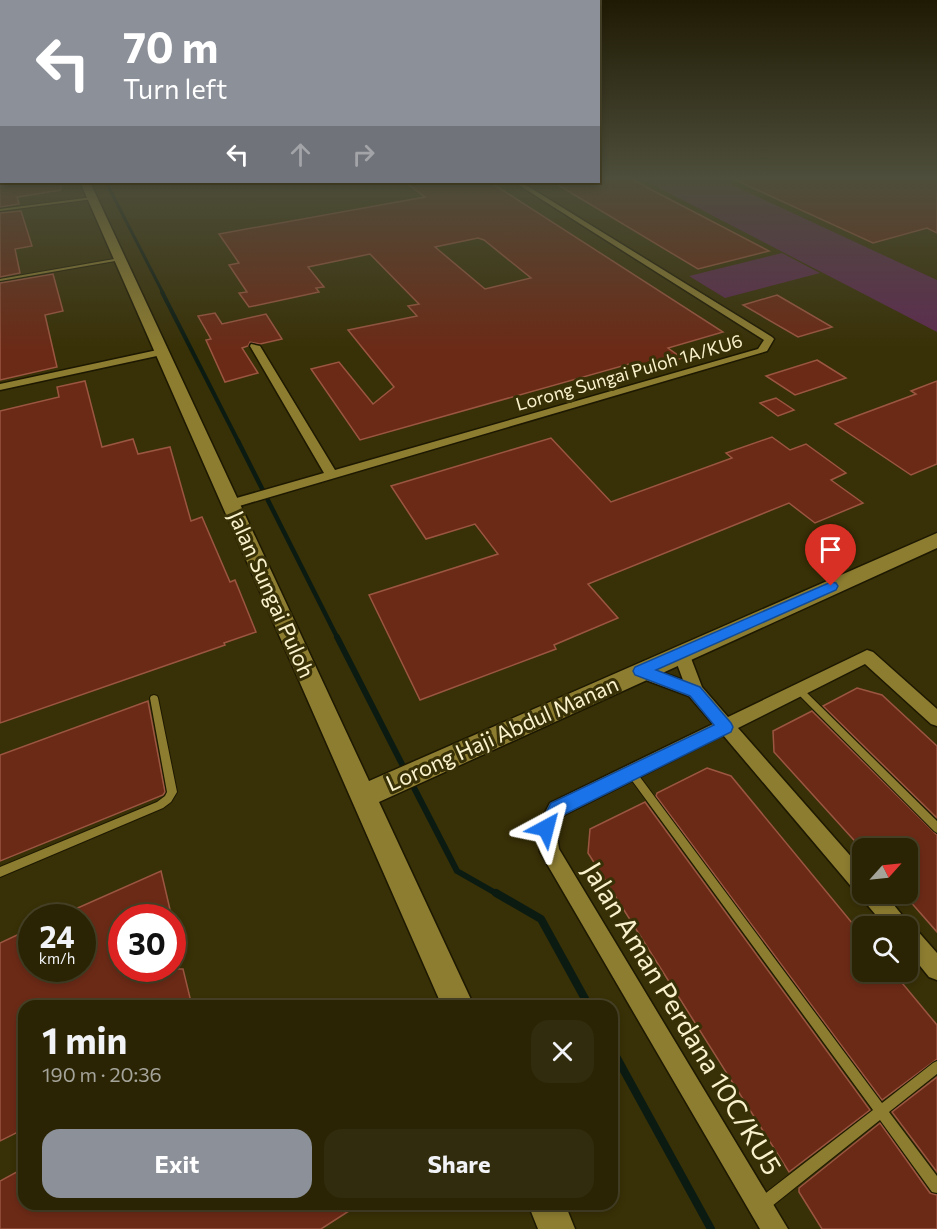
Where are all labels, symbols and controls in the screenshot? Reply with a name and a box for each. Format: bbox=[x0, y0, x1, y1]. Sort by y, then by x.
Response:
text: 70 m bbox=[123, 20, 218, 72]
icon: left bbox=[24, 24, 102, 102]
text: Turn left bbox=[123, 72, 227, 105]
icon: left bbox=[221, 138, 254, 171]
icon: ahead bbox=[284, 138, 317, 171]
icon: right bbox=[347, 138, 380, 171]
street label: Lorong Sungai Puloh 1A/KU6 bbox=[513, 329, 745, 415]
street label: Jalan Sungai Puloh bbox=[223, 506, 321, 682]
pin bbox=[805, 524, 856, 586]
icon: arrive bbox=[814, 533, 847, 566]
street label: Lorong Haji Abdul Manan bbox=[382, 670, 622, 796]
position arrow bbox=[514, 796, 578, 860]
north arrow bbox=[852, 838, 918, 904]
map controls bbox=[852, 838, 918, 982]
street label: Jalan Aman Perdana 10C/KU5 bbox=[576, 856, 790, 1180]
speed limit sign: 30 bbox=[108, 904, 186, 982]
button: search bbox=[852, 916, 918, 982]
text: 24 bbox=[39, 917, 75, 954]
text: km/h bbox=[39, 949, 75, 967]
text: 1 min bbox=[42, 1017, 127, 1061]
button: close bbox=[531, 1020, 594, 1083]
text: 190 m · 20:36 bbox=[42, 1062, 162, 1086]
button: Exit bbox=[42, 1129, 312, 1198]
button: Share bbox=[324, 1129, 594, 1198]

